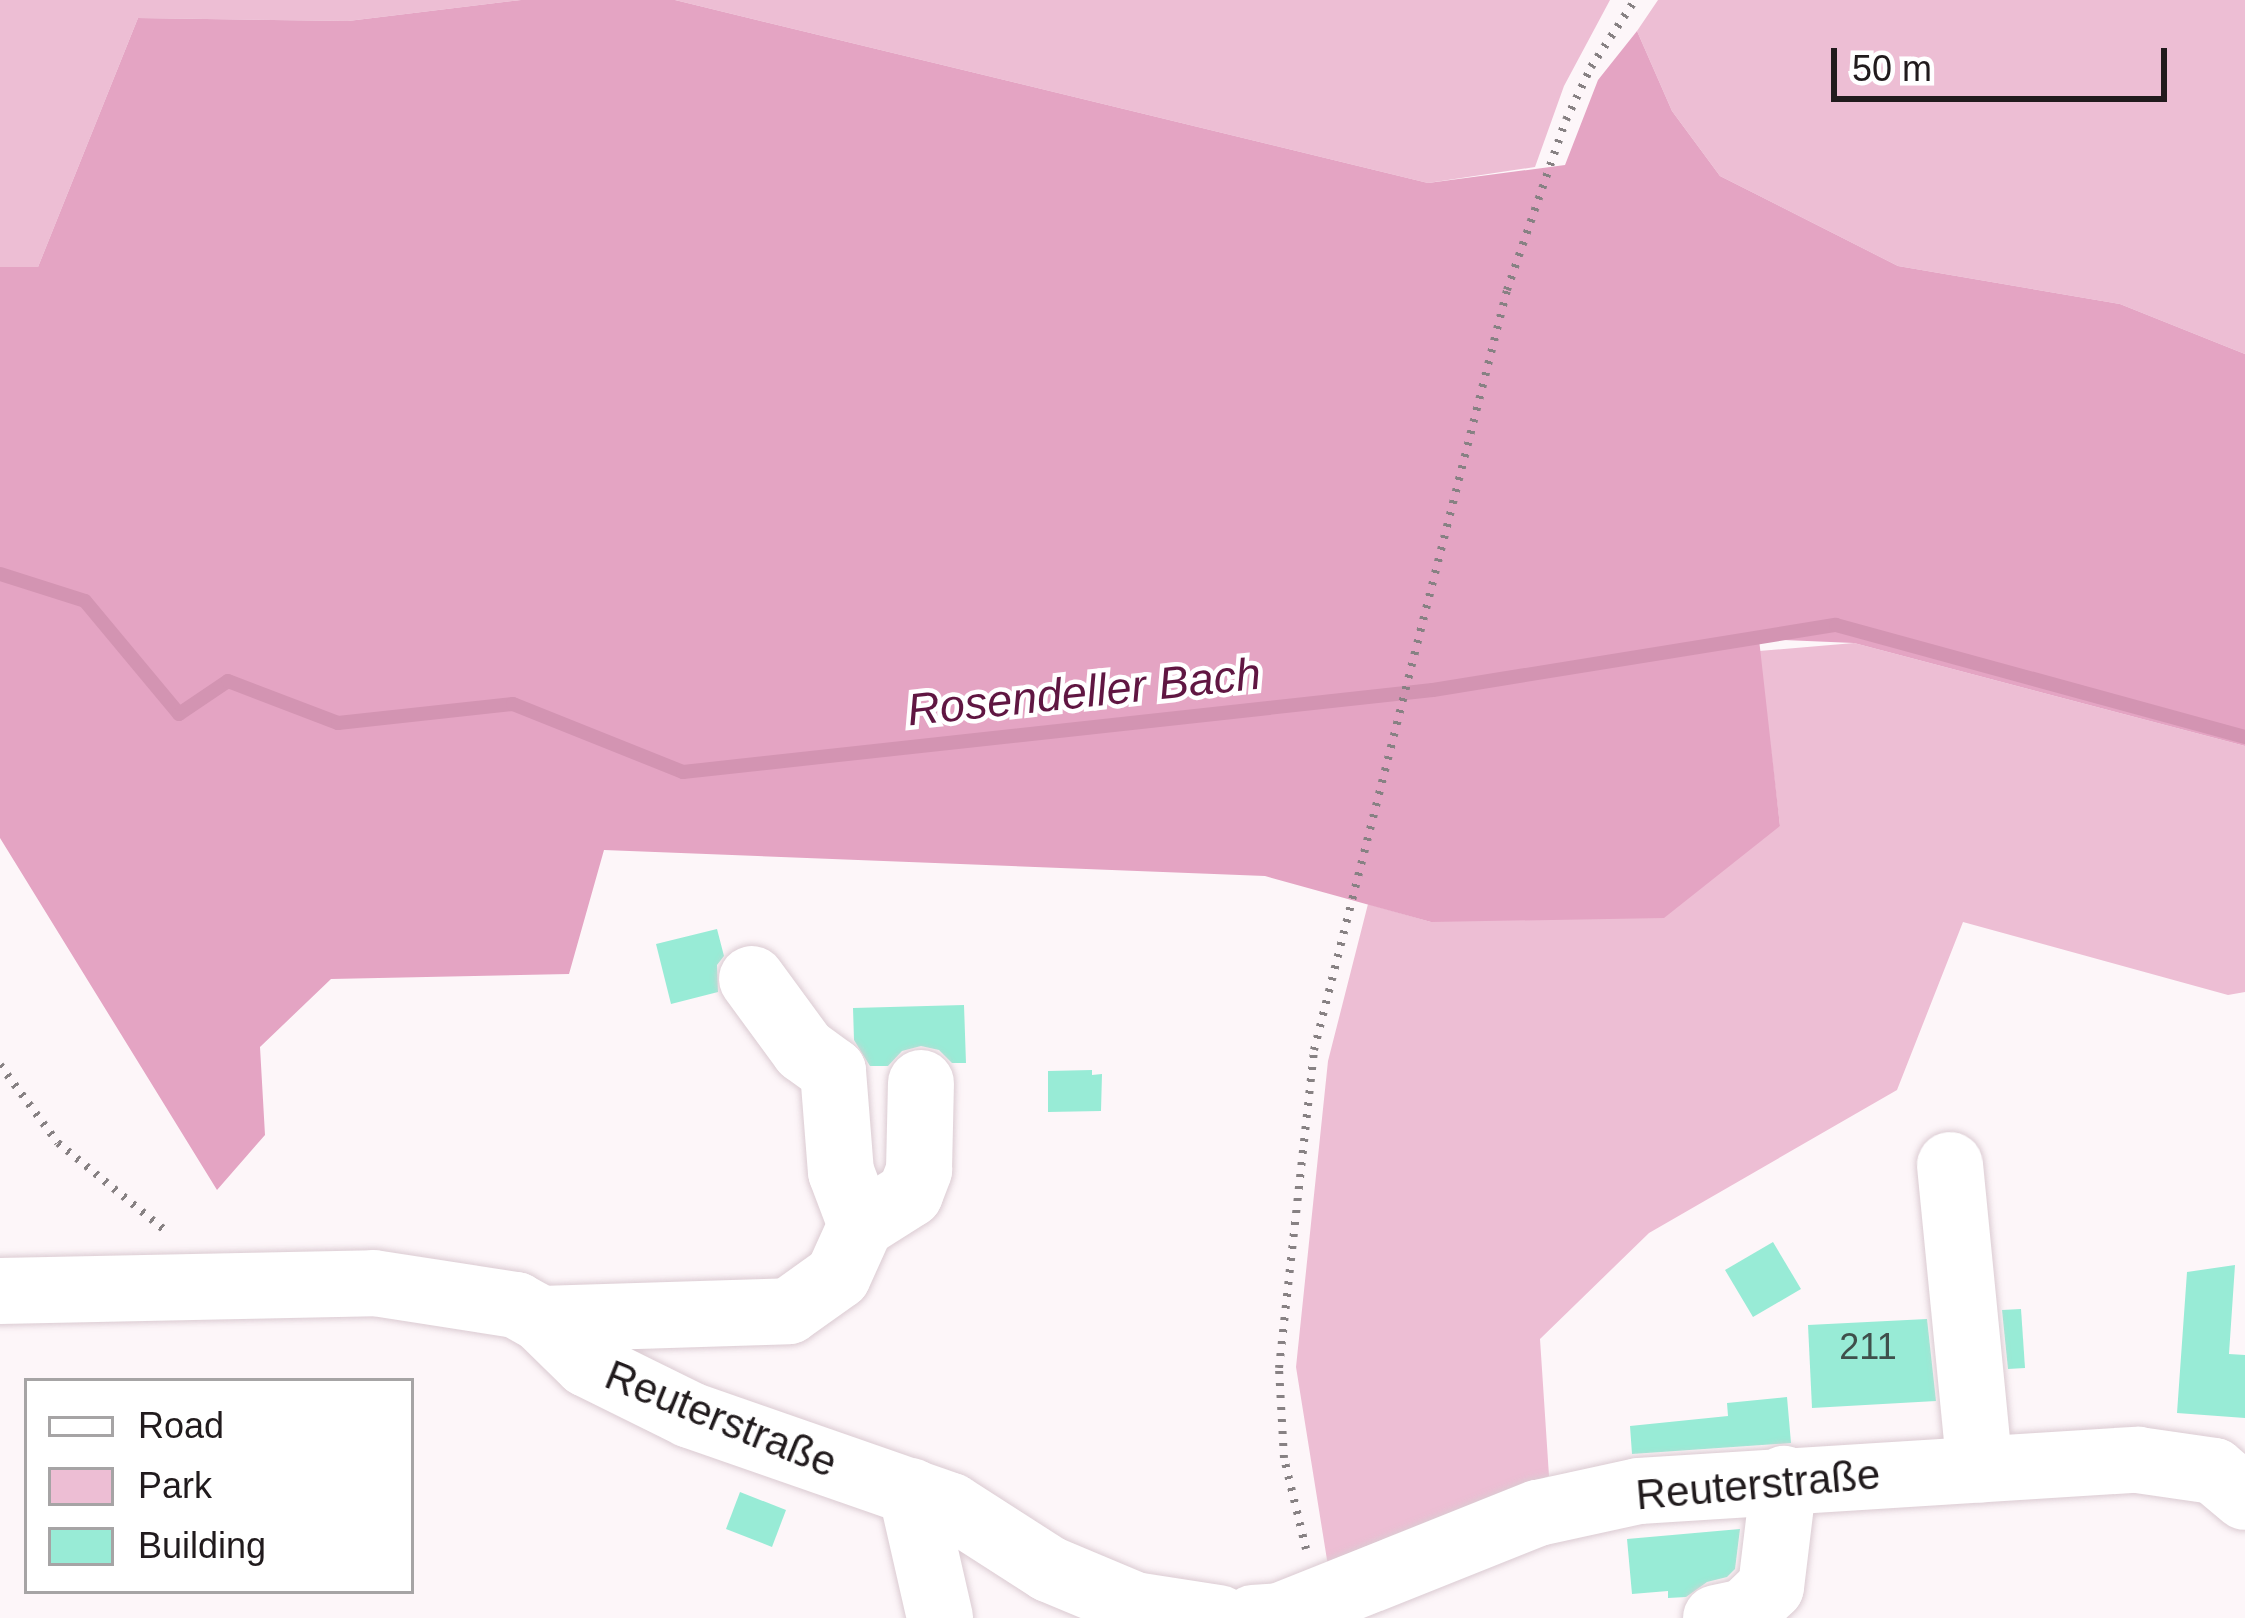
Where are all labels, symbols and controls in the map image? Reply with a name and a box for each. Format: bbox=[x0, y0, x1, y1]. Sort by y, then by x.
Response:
scale bar bbox=[1837, 24, 2173, 98]
text: 50 m bbox=[1852, 48, 1932, 89]
water label: Rosendeller Bach bbox=[905, 647, 1263, 737]
house number: 211 bbox=[1839, 1325, 1897, 1369]
street label: Reuterstraße bbox=[598, 1350, 844, 1488]
legend bbox=[24, 1378, 414, 1594]
text: Road bbox=[138, 1405, 224, 1446]
street label: Reuterstraße bbox=[1634, 1449, 1882, 1521]
text: Park bbox=[138, 1465, 212, 1506]
text: Building bbox=[138, 1525, 266, 1566]

